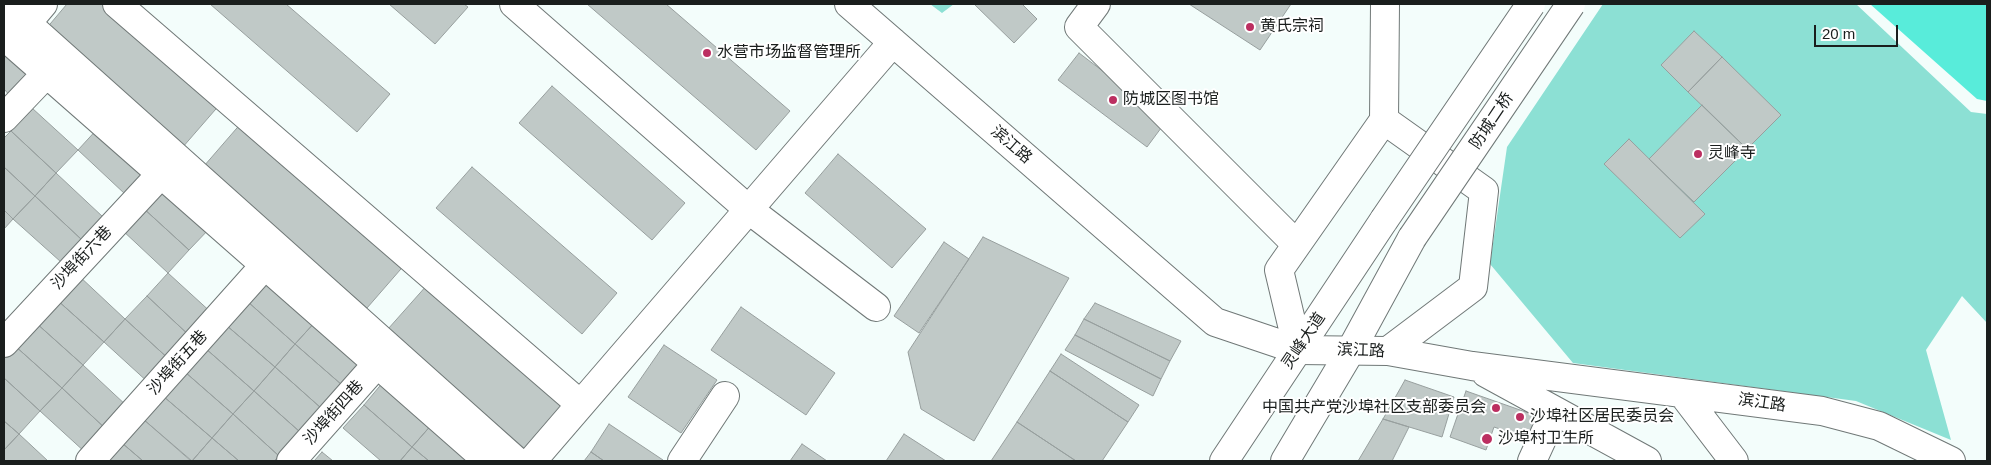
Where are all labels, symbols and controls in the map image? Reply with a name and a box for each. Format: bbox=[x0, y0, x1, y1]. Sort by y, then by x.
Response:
scale bar bbox=[1816, 15, 1900, 47]
place label: 黄氏宗祠 bbox=[1260, 17, 1324, 37]
marker: 黄氏宗祠 bbox=[1244, 21, 1256, 33]
text: 20 m bbox=[1822, 25, 1855, 42]
place label: 水营市场监督管理所 bbox=[717, 43, 861, 63]
marker: 水营市场监督管理所 bbox=[701, 47, 713, 59]
street label: 防城二桥 bbox=[1466, 89, 1518, 153]
place label: 防城区图书馆 bbox=[1123, 90, 1219, 110]
marker: 防城区图书馆 bbox=[1107, 94, 1119, 106]
street label: 滨江路 bbox=[987, 122, 1035, 168]
place label: 灵峰寺 bbox=[1708, 144, 1756, 164]
marker: 灵峰寺 bbox=[1692, 148, 1704, 160]
street label: 沙埠街六巷 bbox=[48, 222, 116, 294]
street label: 灵峰大道 bbox=[1278, 309, 1330, 373]
street label: 沙埠街五巷 bbox=[144, 327, 212, 399]
street label: 滨江路 bbox=[1337, 341, 1385, 361]
street label: 沙埠街四巷 bbox=[300, 377, 368, 449]
street label: 滨江路 bbox=[1737, 390, 1787, 416]
place label: 中国共产党沙埠社区支部委员会 bbox=[1262, 398, 1486, 418]
marker: 中国共产党沙埠社区支部委员会 bbox=[1490, 402, 1502, 414]
place label: 沙埠社区居民委员会 bbox=[1530, 407, 1674, 427]
marker: 沙埠社区居民委员会 bbox=[1514, 411, 1526, 423]
place label: 沙埠村卫生所 bbox=[1498, 429, 1594, 449]
marker: 沙埠村卫生所 bbox=[1480, 432, 1494, 446]

